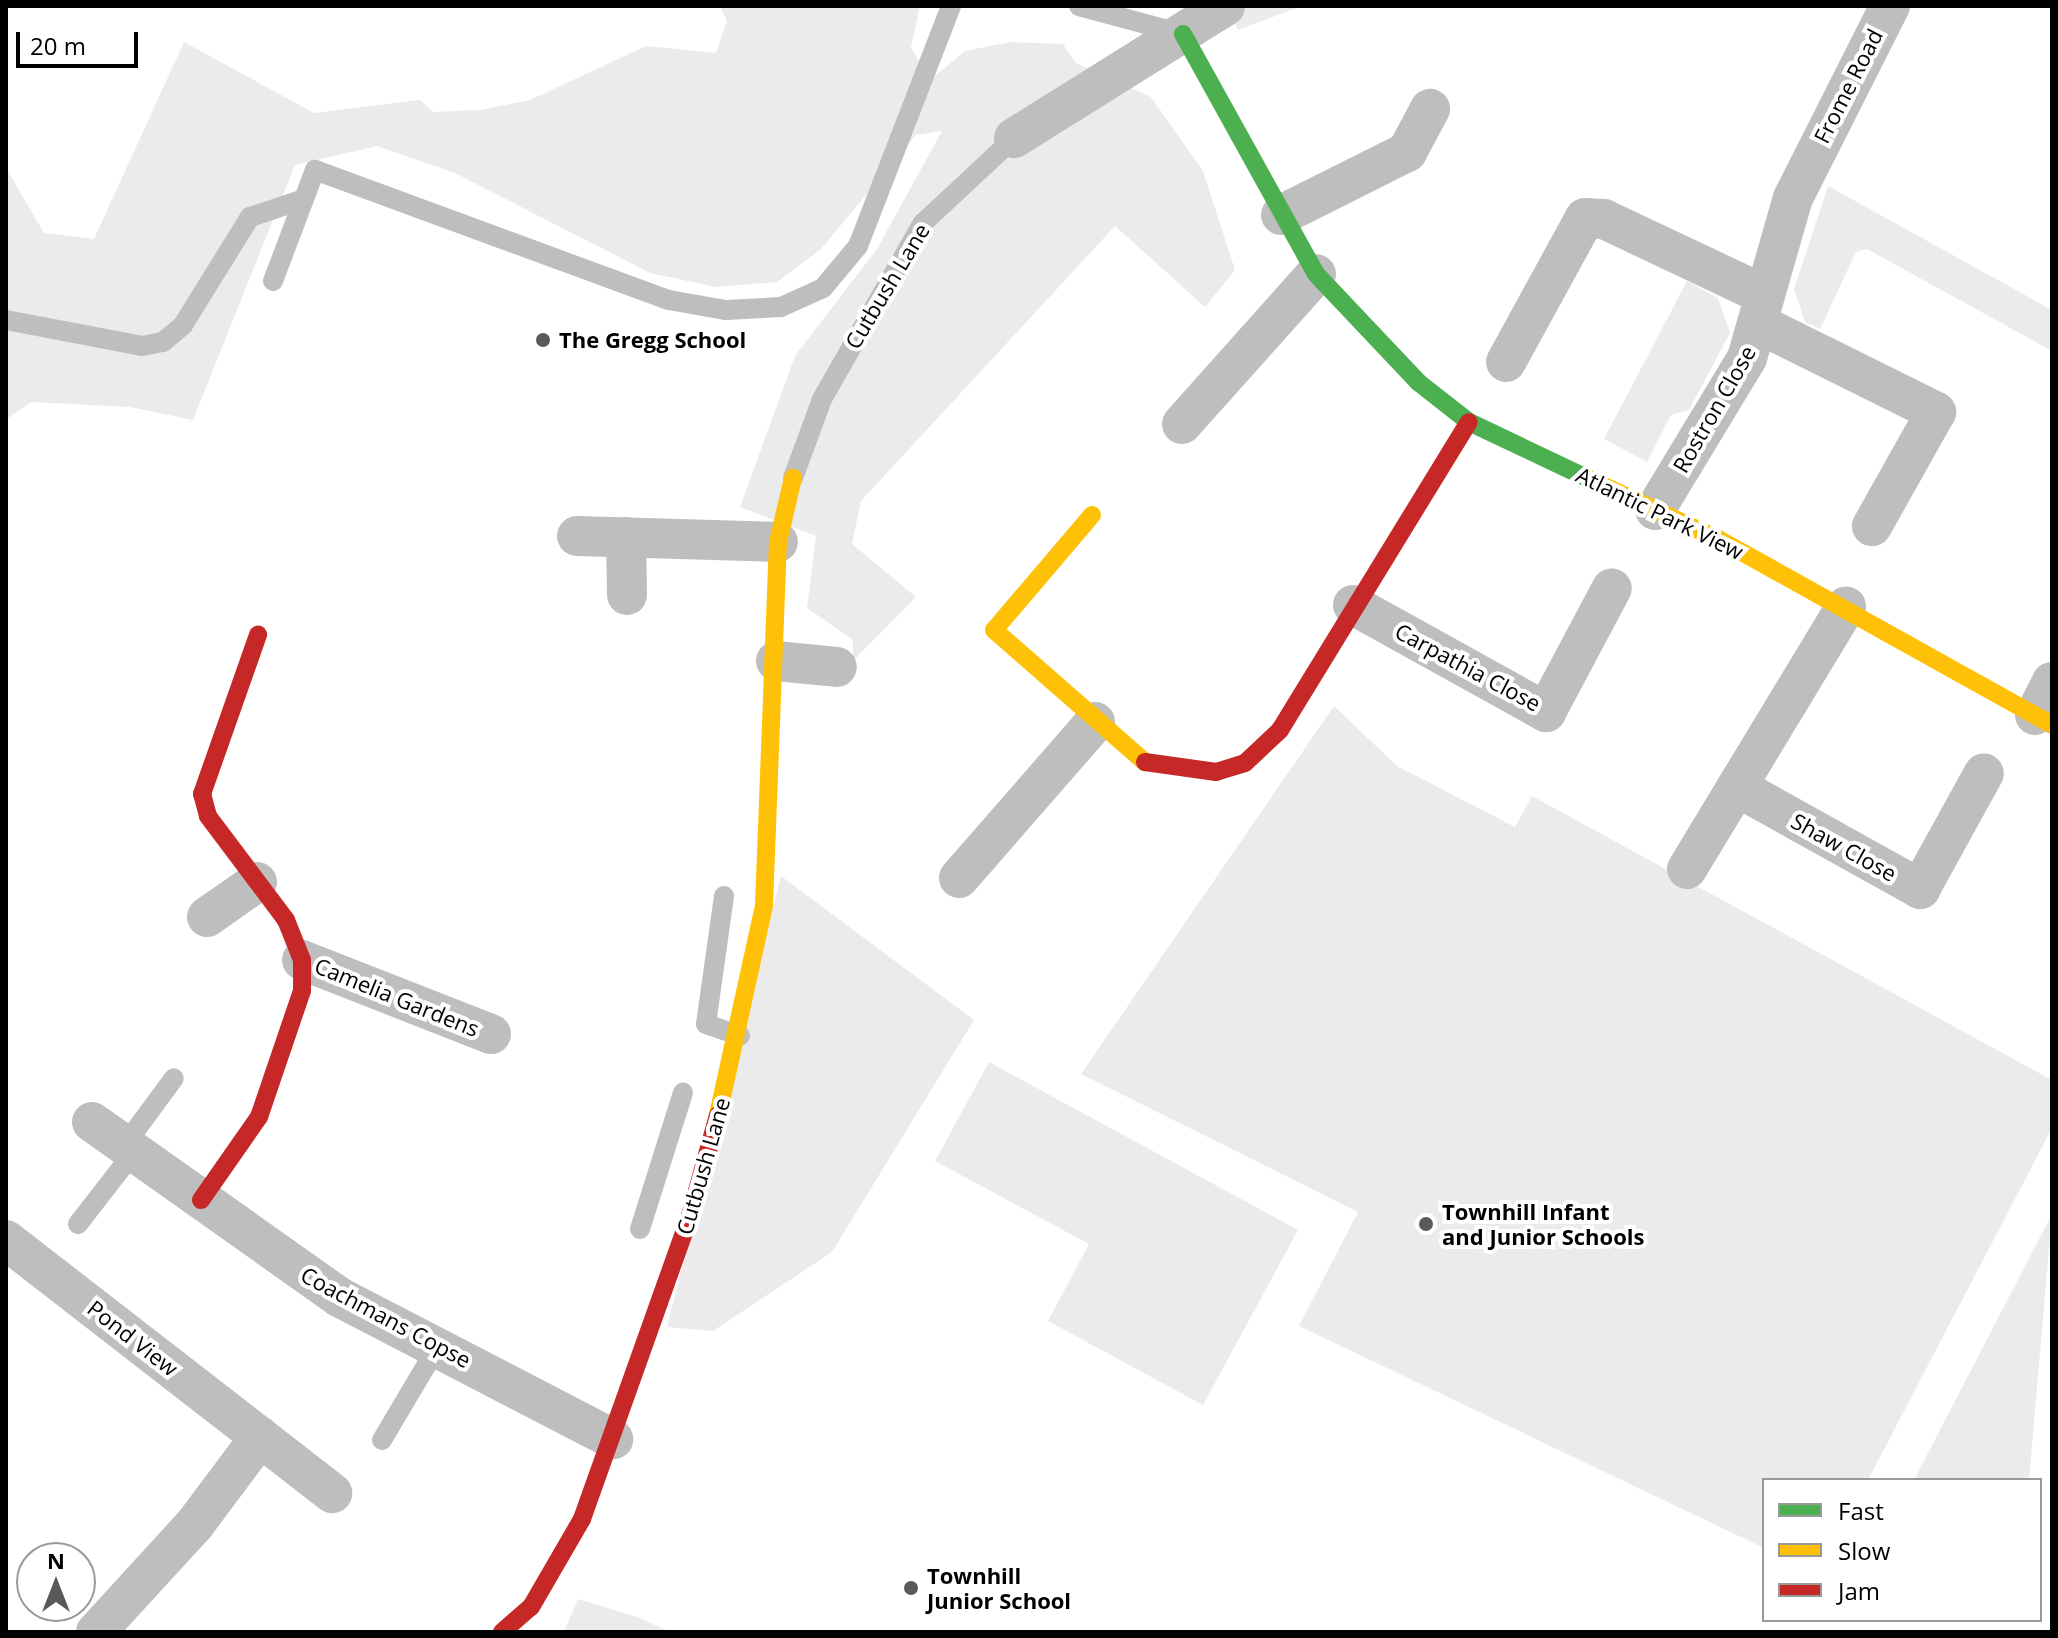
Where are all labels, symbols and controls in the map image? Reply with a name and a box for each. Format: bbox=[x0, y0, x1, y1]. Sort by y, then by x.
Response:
scale bar bbox=[20, 16, 142, 66]
street label: Frome Road bbox=[1808, 25, 1888, 147]
text: 20 m bbox=[30, 29, 86, 62]
street label: Cutbush Lane bbox=[839, 219, 935, 353]
place label: The Gregg School bbox=[559, 327, 746, 353]
marker: The Gregg School bbox=[534, 331, 552, 349]
street label: Rostron Close bbox=[1667, 341, 1761, 477]
street label: Atlantic Park View bbox=[1572, 461, 1748, 565]
street label: Carpathia Close bbox=[1391, 618, 1545, 716]
street label: Shaw Close bbox=[1787, 807, 1901, 887]
street label: Camelia Gardens bbox=[311, 952, 483, 1042]
street label: Cutbush Lane bbox=[671, 1094, 735, 1238]
place label: Townhill Infant and Junior Schools bbox=[1442, 1198, 1644, 1250]
marker: Townhill Infant and Junior Schools bbox=[1417, 1215, 1435, 1233]
street label: Coachmans Copse bbox=[296, 1261, 476, 1373]
street label: Pond View bbox=[83, 1295, 183, 1381]
legend bbox=[1762, 1478, 2042, 1622]
text: Fast bbox=[1838, 1494, 1884, 1527]
text: Slow bbox=[1838, 1534, 1890, 1567]
north arrow bbox=[16, 1542, 96, 1622]
text: N bbox=[47, 1545, 65, 1575]
place label: Townhill Junior School bbox=[927, 1562, 1071, 1614]
text: Jam bbox=[1838, 1574, 1880, 1607]
marker: Townhill Junior School bbox=[902, 1579, 920, 1597]

